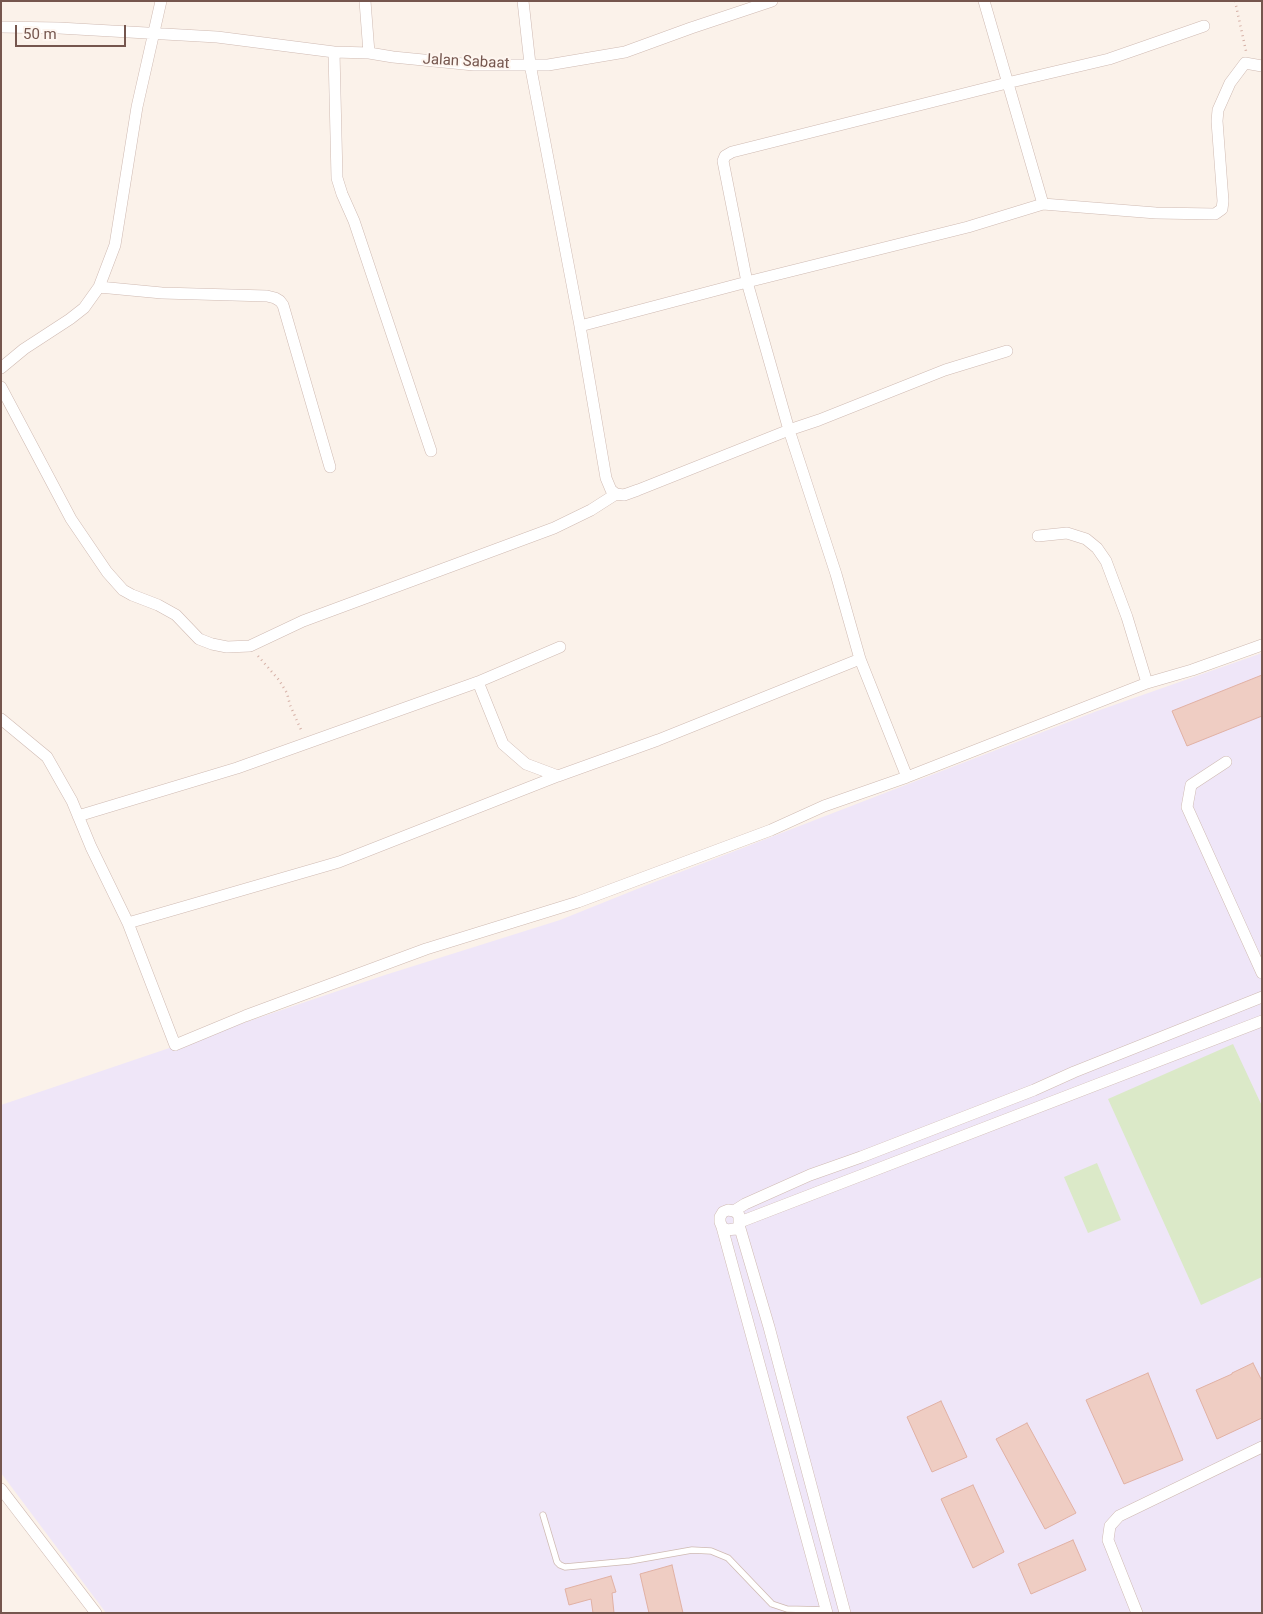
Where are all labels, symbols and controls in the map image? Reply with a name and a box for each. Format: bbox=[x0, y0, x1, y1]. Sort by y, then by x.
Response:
scale bar bbox=[18, 15, 129, 47]
text: 50 m bbox=[23, 25, 57, 43]
street label: Jalan Sabaat bbox=[422, 51, 510, 73]

